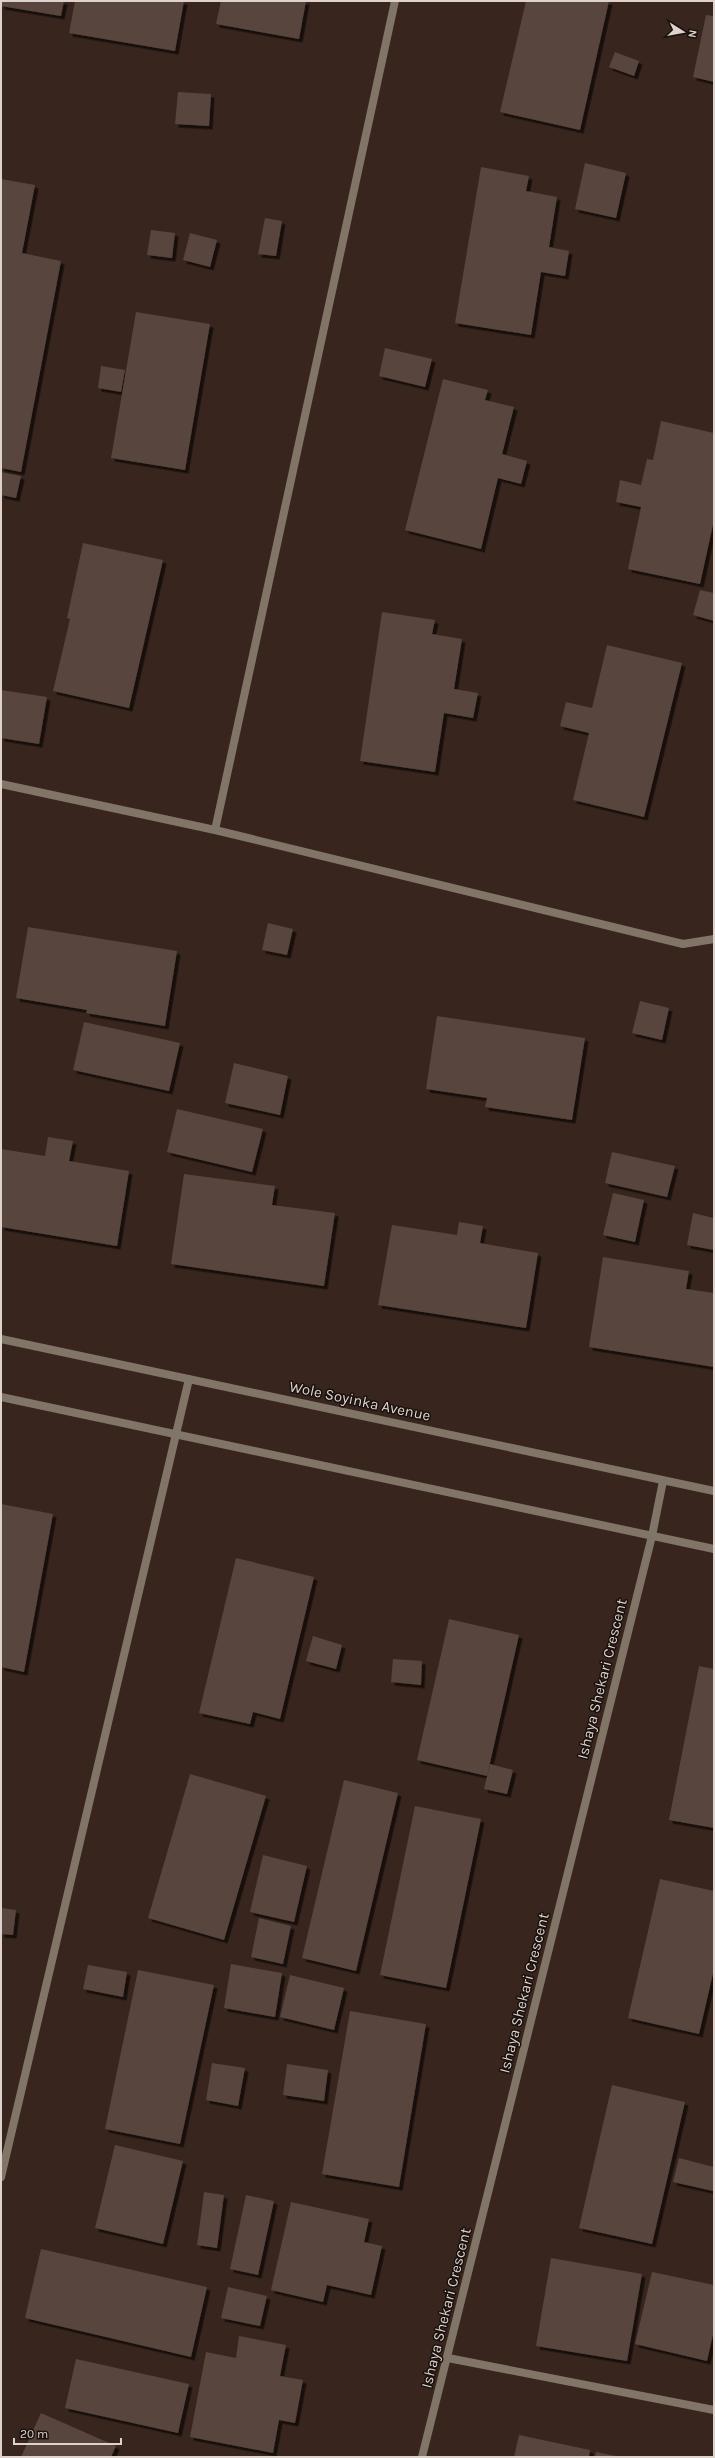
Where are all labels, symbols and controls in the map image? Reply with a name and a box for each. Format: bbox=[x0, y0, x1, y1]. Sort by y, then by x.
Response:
north arrow bbox=[663, 12, 703, 52]
text: N bbox=[685, 29, 699, 39]
street label: Wole Soyinka Avenue bbox=[288, 1377, 432, 1425]
street label: Ishaya Shekari Crescent bbox=[573, 1597, 631, 1761]
street label: Ishaya Shekari Crescent bbox=[495, 1911, 553, 2075]
street label: Ishaya Shekari Crescent bbox=[417, 2226, 475, 2390]
scale bar bbox=[14, 2420, 121, 2446]
text: 20 m bbox=[20, 2427, 48, 2441]

